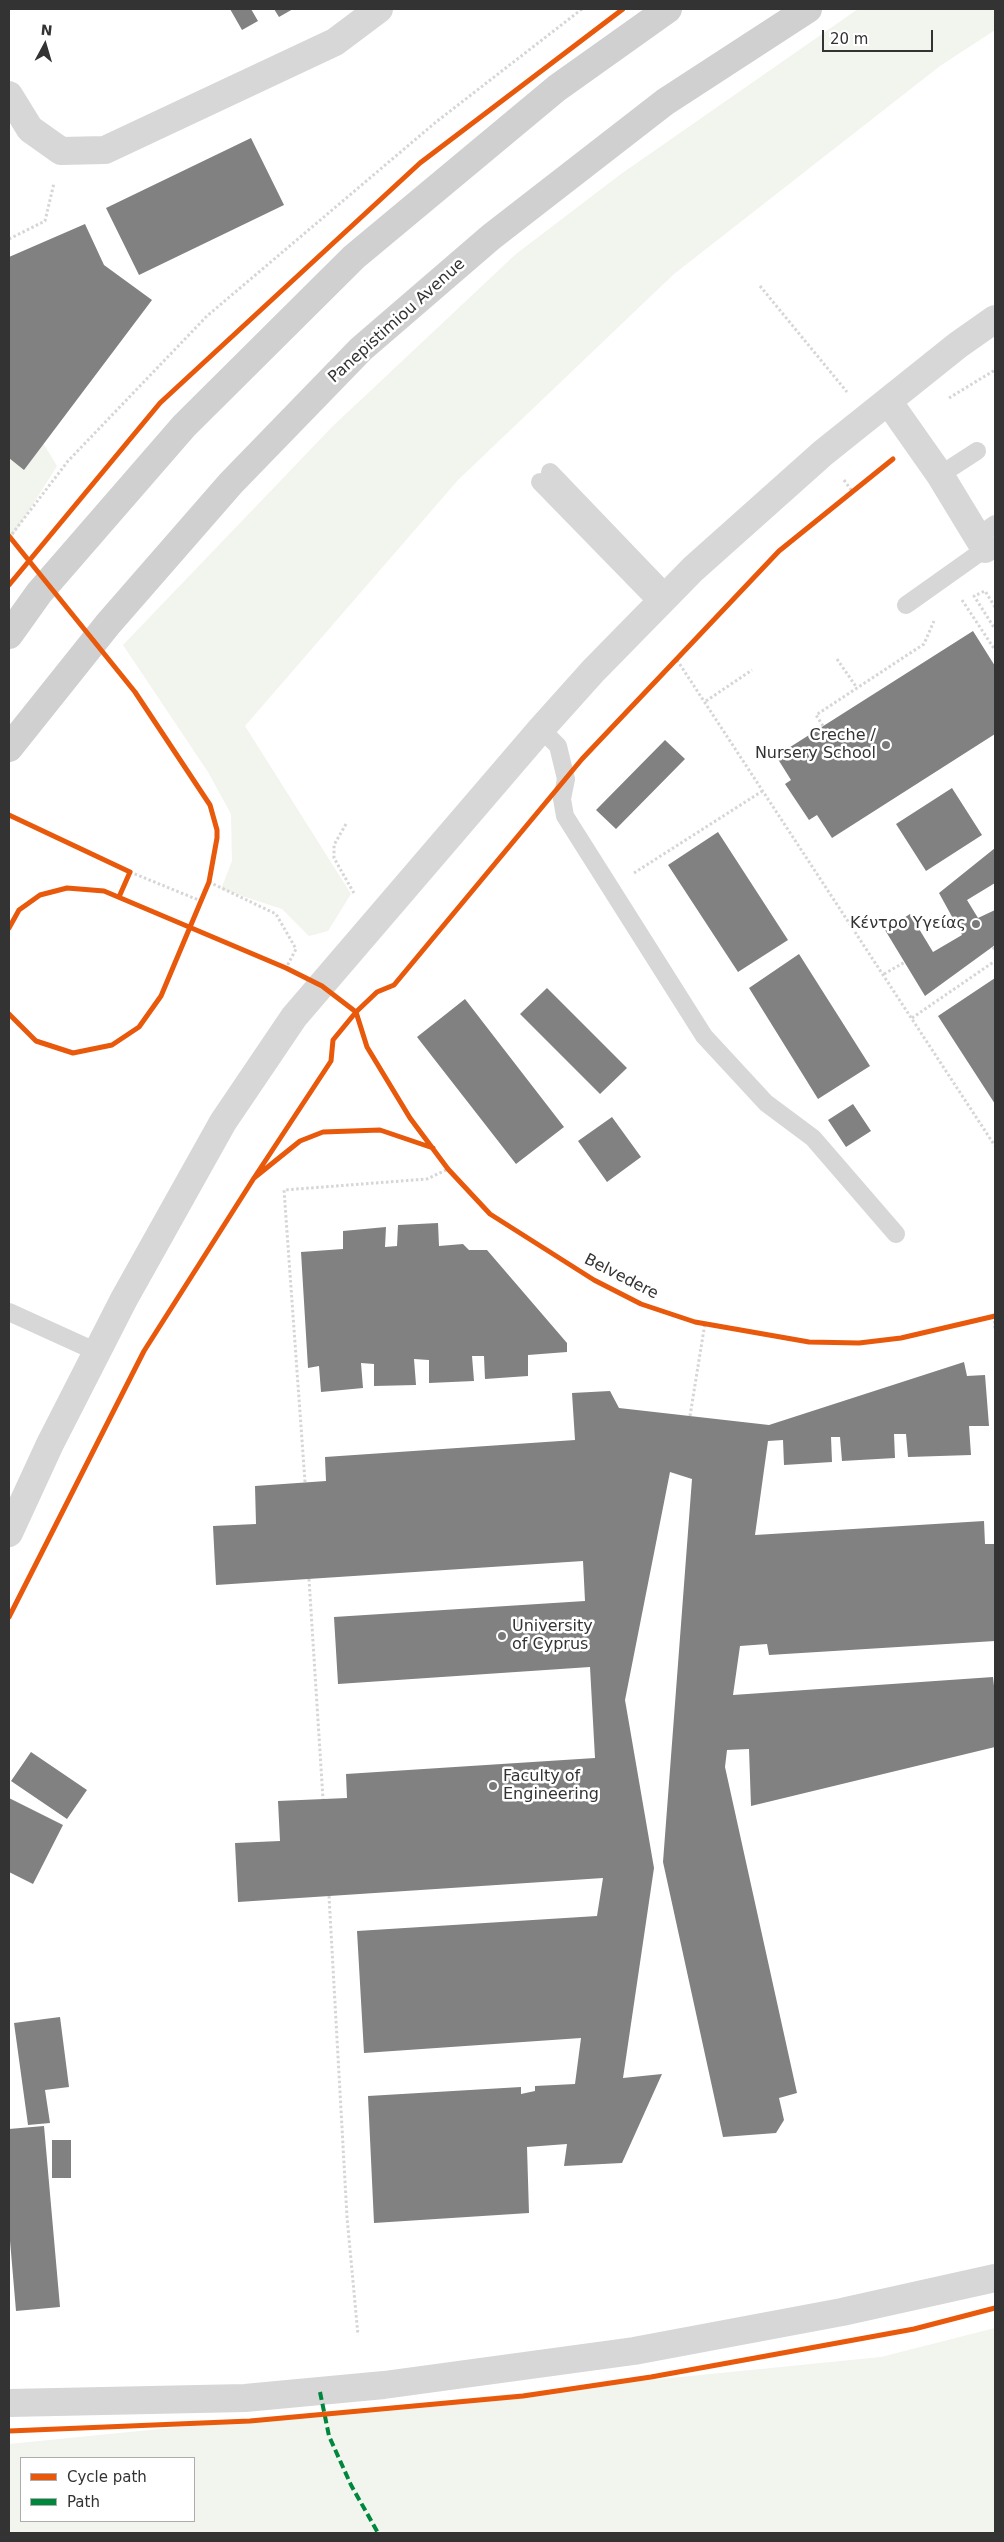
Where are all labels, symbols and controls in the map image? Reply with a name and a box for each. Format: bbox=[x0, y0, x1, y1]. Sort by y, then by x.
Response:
north arrow bbox=[20, 20, 70, 70]
scale bar bbox=[824, 20, 935, 52]
text: N bbox=[40, 22, 53, 39]
text: 20 m bbox=[830, 30, 868, 48]
street label: Panepistimiou Avenue bbox=[325, 255, 469, 387]
place label: Creche / Nursery School bbox=[755, 726, 876, 764]
marker: Creche / Nursery School bbox=[880, 739, 892, 751]
place label: Κέντρο Υγείας bbox=[850, 914, 966, 934]
marker: Κέντρο Υγείας bbox=[970, 918, 982, 930]
street label: Belvedere bbox=[581, 1250, 661, 1304]
place label: University of Cyprus bbox=[512, 1617, 593, 1655]
marker: University of Cyprus bbox=[496, 1630, 508, 1642]
place label: Faculty of Engineering bbox=[503, 1767, 599, 1805]
marker: Faculty of Engineering bbox=[487, 1780, 499, 1792]
legend bbox=[20, 2457, 195, 2522]
text: Cycle path bbox=[67, 2468, 147, 2486]
text: Path bbox=[67, 2493, 100, 2511]

